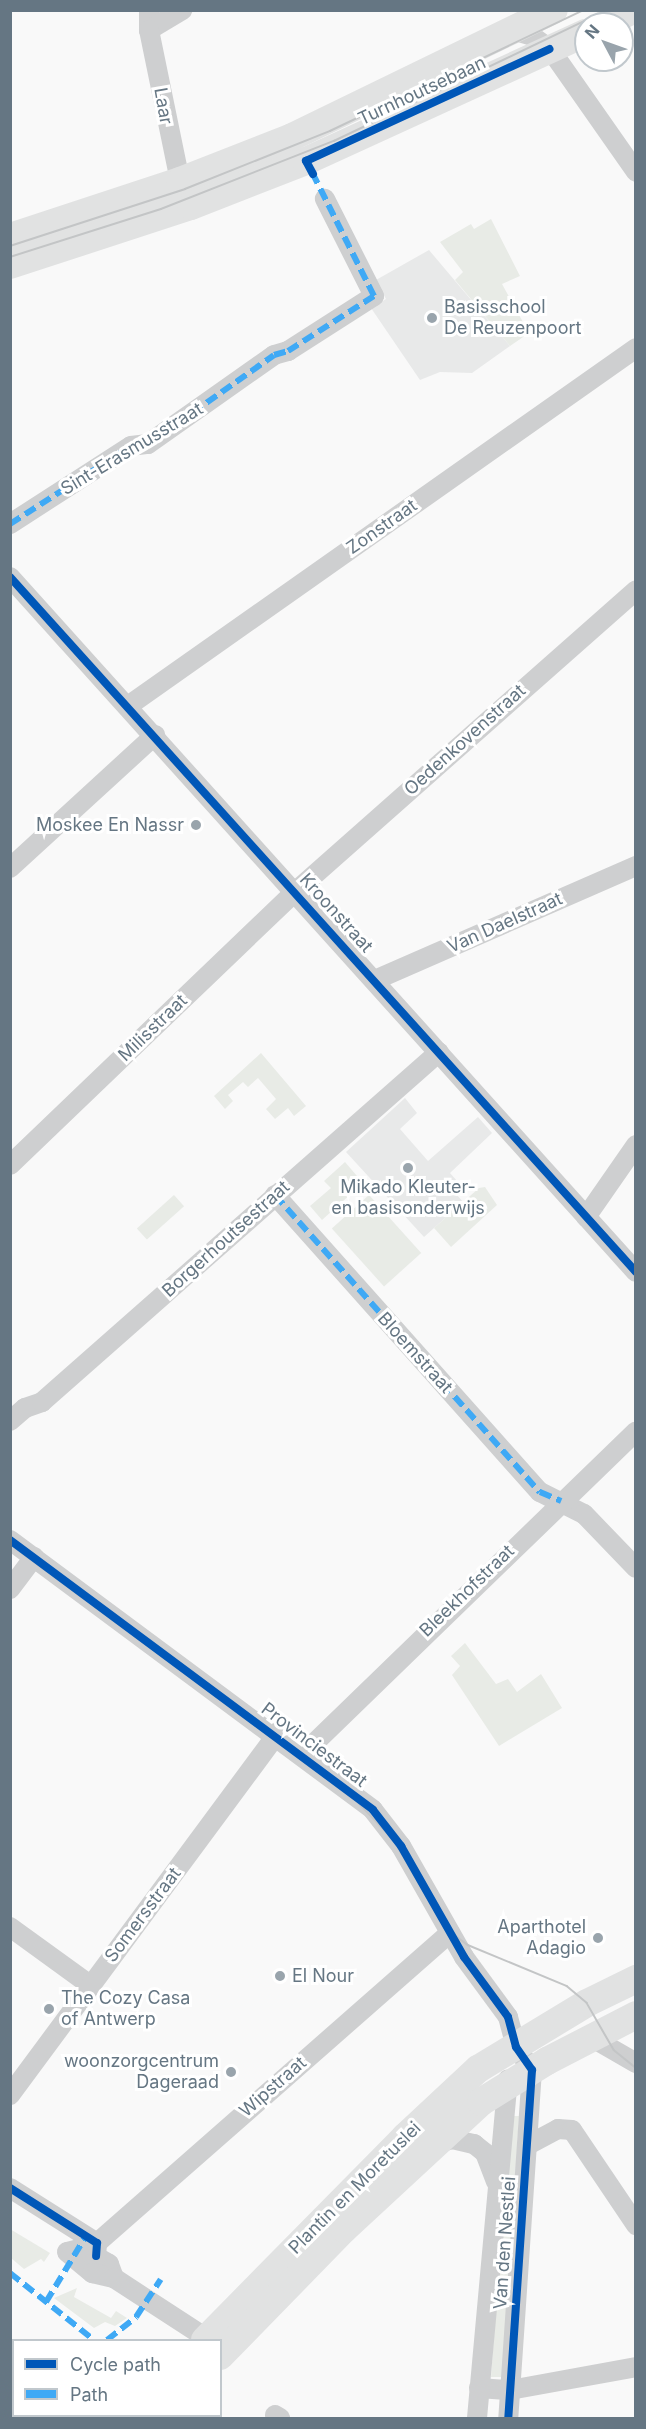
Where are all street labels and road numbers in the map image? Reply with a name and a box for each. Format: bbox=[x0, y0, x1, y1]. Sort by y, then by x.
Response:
street label: Turnhoutsebaan bbox=[355, 52, 489, 130]
street label: Laar bbox=[149, 86, 177, 126]
street label: Sint-Erasmusstraat bbox=[57, 398, 207, 500]
street label: Zonstraat bbox=[343, 495, 421, 559]
street label: Oedenkovenstraat bbox=[400, 680, 530, 800]
street label: Kroonstraat bbox=[295, 869, 377, 957]
street label: Van Daelstraat bbox=[444, 888, 566, 958]
street label: Milisstraat bbox=[114, 990, 192, 1066]
street label: Borgerhoutsestraat bbox=[158, 1176, 294, 1302]
street label: Bloemstraat bbox=[373, 1308, 457, 1398]
street label: Bleekhofstraat bbox=[415, 1541, 519, 1641]
street label: Provinciestraat bbox=[257, 1698, 371, 1792]
street label: Somersstraat bbox=[100, 1863, 186, 1967]
street label: Wipstraat bbox=[235, 2052, 311, 2122]
street label: Plantin en Moretuslei bbox=[284, 2117, 426, 2259]
street label: Van den Nestlei bbox=[490, 2176, 520, 2310]

